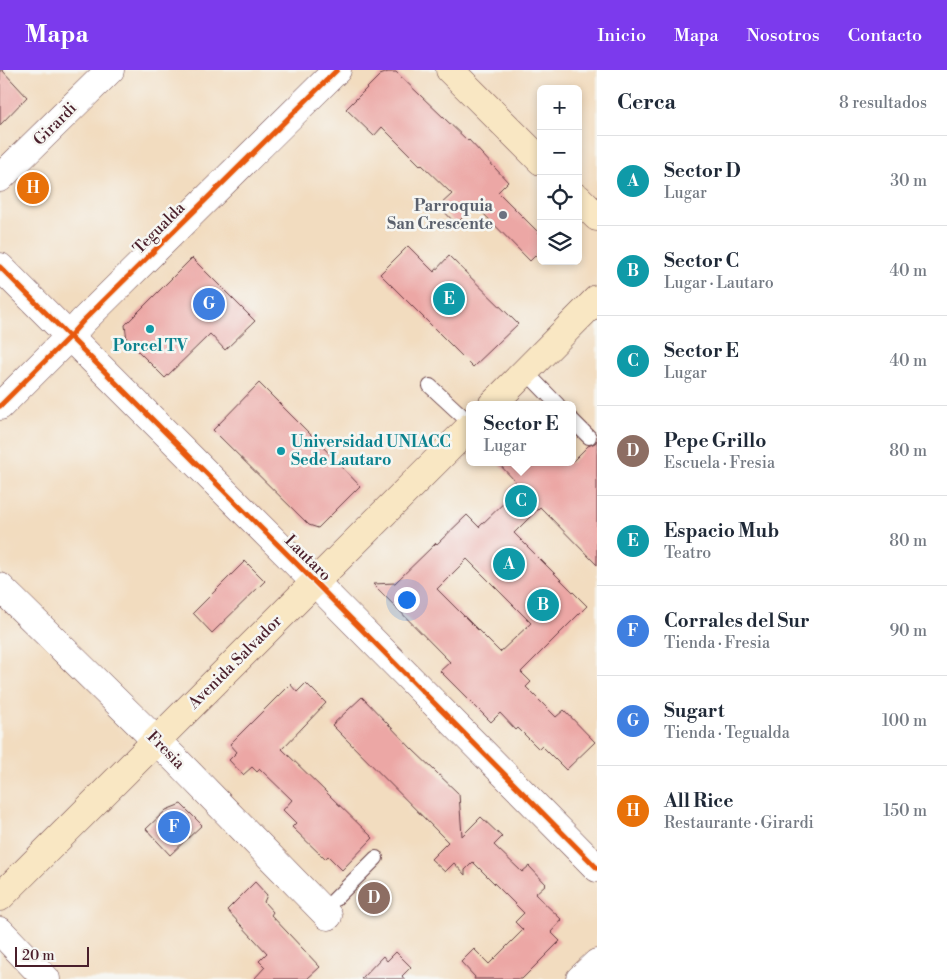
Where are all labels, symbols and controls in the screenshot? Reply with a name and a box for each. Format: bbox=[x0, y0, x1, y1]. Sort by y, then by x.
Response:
text: Mapa bbox=[25, 20, 88, 50]
text: Inicio bbox=[597, 24, 646, 47]
text: Mapa bbox=[674, 24, 719, 47]
text: Nosotros bbox=[747, 24, 820, 47]
text: Contacto bbox=[848, 24, 922, 47]
map controls bbox=[537, 85, 582, 265]
button: + bbox=[537, 85, 582, 130]
text: Cerca bbox=[617, 90, 676, 116]
text: 8 resultados bbox=[839, 93, 927, 113]
street label: Girardi bbox=[29, 98, 81, 150]
button: − bbox=[537, 130, 582, 175]
text: Sector D bbox=[664, 159, 741, 183]
pin: H bbox=[17, 169, 49, 207]
text: A bbox=[627, 171, 639, 191]
text: 30 m bbox=[890, 171, 927, 191]
button: locate bbox=[537, 175, 582, 220]
text: Lugar bbox=[664, 183, 707, 203]
place label: Parroquia San Crescente bbox=[387, 196, 493, 234]
street label: Tegualda bbox=[129, 197, 190, 258]
marker: Parroquia San Crescente bbox=[497, 209, 509, 221]
button: layers bbox=[537, 220, 582, 265]
text: Sector C bbox=[664, 249, 739, 273]
text: B bbox=[627, 261, 639, 281]
text: 40 m bbox=[890, 261, 927, 281]
text: Lugar · Lautaro bbox=[664, 273, 774, 293]
pin: E bbox=[433, 280, 465, 318]
pin: G bbox=[193, 285, 225, 323]
marker: Porcel TV bbox=[144, 323, 156, 335]
place label: Porcel TV bbox=[113, 336, 188, 356]
text: Sector E bbox=[664, 339, 739, 363]
text: C bbox=[627, 351, 639, 371]
text: 40 m bbox=[890, 351, 927, 371]
text: Lugar bbox=[664, 363, 707, 383]
popup bbox=[466, 401, 576, 466]
text: Sector E bbox=[484, 412, 558, 436]
text: Pepe Grillo bbox=[664, 429, 766, 453]
place label: Universidad UNIACC Sede Lautaro bbox=[291, 432, 451, 470]
text: Lugar bbox=[484, 436, 527, 456]
text: D bbox=[627, 441, 639, 461]
text: 80 m bbox=[889, 441, 927, 461]
marker: Universidad UNIACC Sede Lautaro bbox=[275, 445, 287, 457]
text: Escuela · Fresia bbox=[664, 453, 775, 473]
pin: C bbox=[505, 482, 537, 520]
text: Espacio Mub bbox=[664, 519, 779, 543]
street label: Lautaro bbox=[281, 531, 335, 585]
text: E bbox=[627, 531, 639, 551]
text: 80 m bbox=[889, 531, 927, 551]
text: Teatro bbox=[664, 543, 711, 563]
pin: A bbox=[493, 545, 525, 583]
pin: B bbox=[527, 586, 559, 624]
your location bbox=[394, 587, 420, 613]
text: Corrales del Sur bbox=[664, 609, 810, 633]
street label: Avenida Salvador bbox=[183, 611, 286, 714]
text: F bbox=[627, 621, 639, 641]
text: 90 m bbox=[889, 621, 927, 641]
text: Tienda · Fresia bbox=[664, 633, 770, 653]
text: Sugart bbox=[664, 699, 725, 723]
text: G bbox=[627, 711, 639, 731]
text: 100 m bbox=[882, 711, 927, 731]
text: Tienda · Tegualda bbox=[664, 723, 790, 743]
street label: Fresia bbox=[143, 727, 190, 774]
text: All Rice bbox=[664, 789, 733, 813]
text: H bbox=[626, 801, 640, 821]
text: 150 m bbox=[883, 801, 927, 821]
pin: F bbox=[158, 808, 190, 846]
text: Restaurante · Girardi bbox=[664, 813, 814, 833]
pin: D bbox=[358, 879, 390, 917]
scale bar bbox=[15, 944, 89, 967]
text: 20 m bbox=[22, 947, 54, 965]

